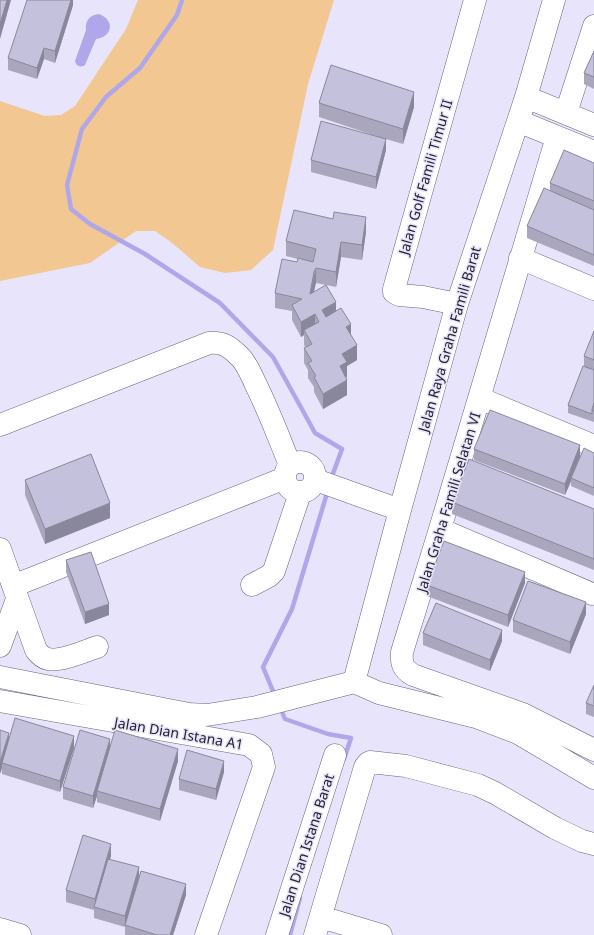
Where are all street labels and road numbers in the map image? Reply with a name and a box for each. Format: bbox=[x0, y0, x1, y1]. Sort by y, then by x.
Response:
street label: Jalan Golf Famili Timur II bbox=[393, 97, 456, 259]
street label: Jalan Raya Graha Famili Barat bbox=[413, 244, 485, 436]
street label: Jalan Graha Famili Selatan VI bbox=[411, 409, 485, 596]
street label: Jalan Dian Istana A1 bbox=[111, 712, 245, 754]
street label: Jalan Dian Istana Barat bbox=[273, 771, 338, 921]

